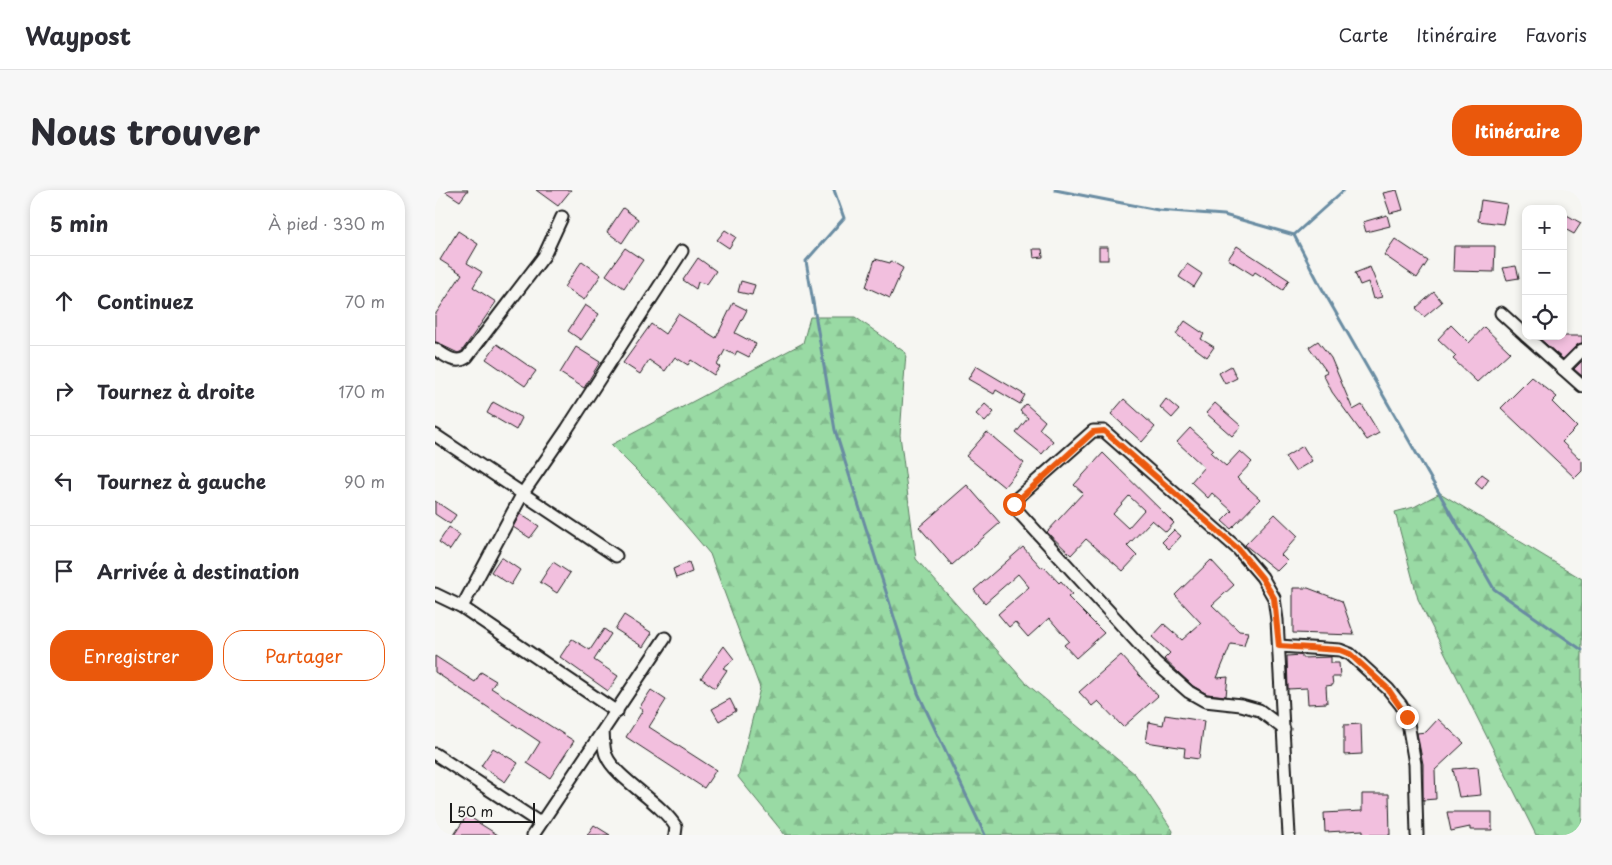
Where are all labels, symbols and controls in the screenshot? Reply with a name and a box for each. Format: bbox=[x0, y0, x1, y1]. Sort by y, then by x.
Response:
text: Waypost bbox=[25, 17, 131, 53]
text: Carte bbox=[1338, 21, 1388, 48]
text: Itinéraire bbox=[1416, 21, 1497, 48]
text: Favoris bbox=[1525, 21, 1587, 48]
text: Nous trouver bbox=[30, 104, 260, 157]
button: Itinéraire bbox=[1452, 105, 1582, 156]
map controls bbox=[1522, 205, 1567, 340]
button: + bbox=[1522, 205, 1567, 250]
text: 5 min bbox=[50, 207, 108, 239]
text: À pied · 330 m bbox=[268, 211, 385, 235]
button: − bbox=[1522, 250, 1567, 295]
icon: ahead bbox=[50, 287, 78, 315]
text: Continuez bbox=[97, 287, 194, 315]
text: 70 m bbox=[345, 289, 385, 313]
button: locate bbox=[1522, 295, 1567, 340]
icon: right bbox=[50, 377, 78, 405]
text: Tournez à droite bbox=[97, 377, 255, 405]
text: 170 m bbox=[339, 379, 385, 403]
icon: left bbox=[50, 467, 78, 495]
text: Tournez à gauche bbox=[97, 467, 266, 495]
text: 90 m bbox=[344, 469, 385, 493]
route start bbox=[1003, 493, 1026, 516]
icon: arrive bbox=[50, 557, 78, 585]
text: Arrivée à destination bbox=[97, 557, 300, 585]
button: Enregistrer bbox=[50, 630, 213, 681]
button: Partager bbox=[223, 630, 385, 681]
route end bbox=[1396, 706, 1419, 729]
scale bar bbox=[450, 800, 535, 823]
text: 50 m bbox=[457, 801, 493, 822]

